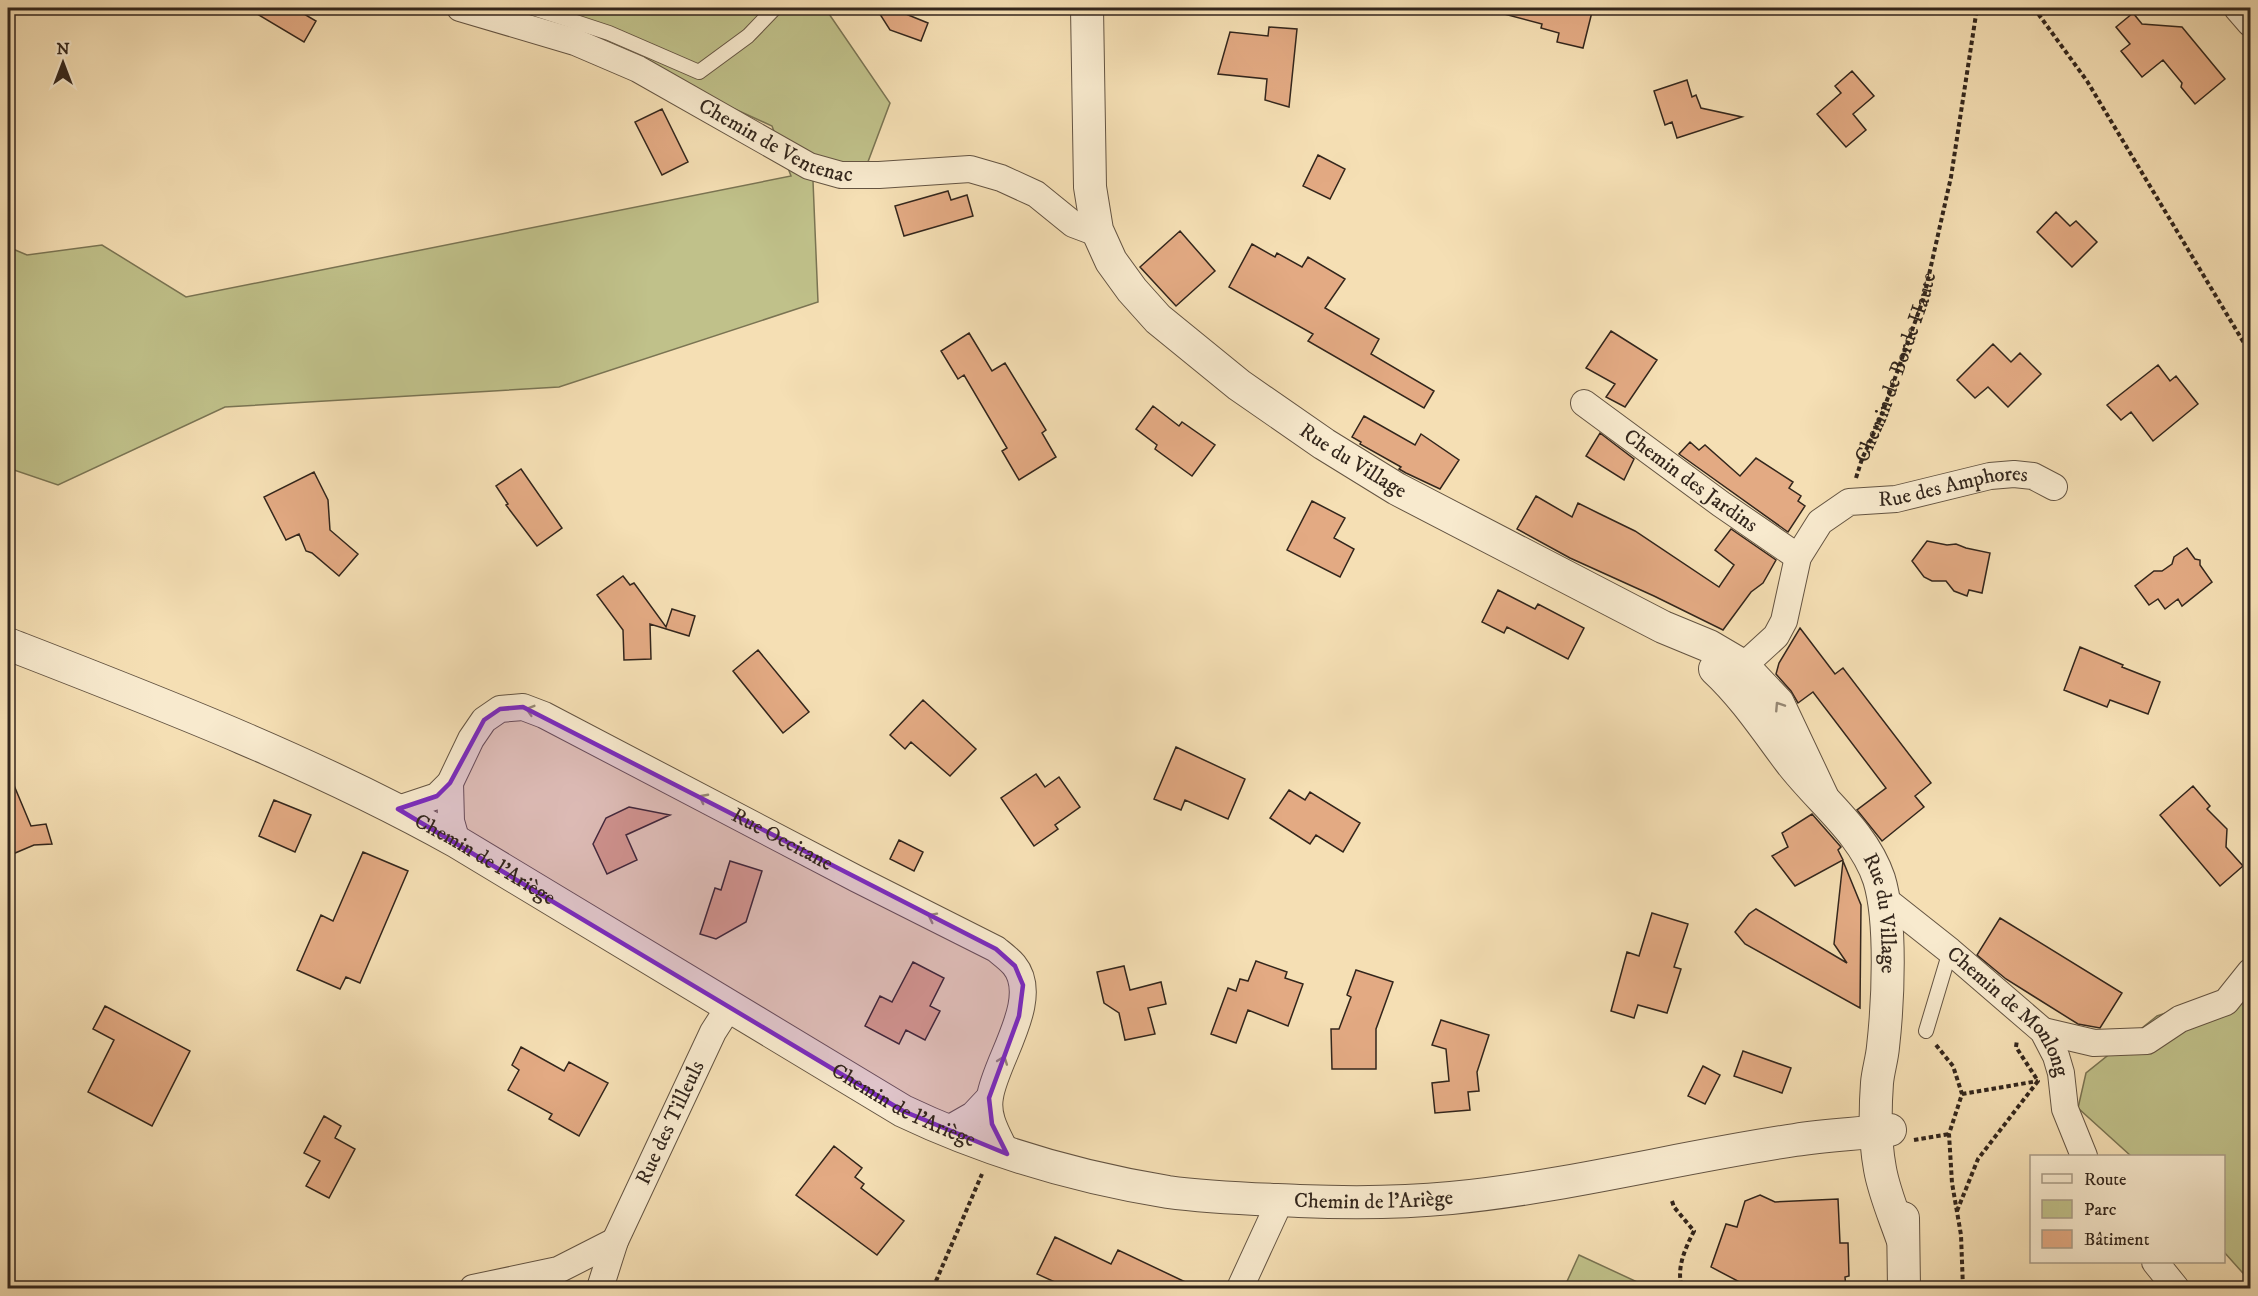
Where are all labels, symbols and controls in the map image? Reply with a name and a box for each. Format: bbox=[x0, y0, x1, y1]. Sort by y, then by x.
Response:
north arrow bbox=[33, 33, 93, 93]
text: N bbox=[56, 39, 70, 59]
street label: Chemin de Ventenac bbox=[694, 93, 853, 188]
street label: Chemin de Borde Haute bbox=[1849, 269, 1942, 467]
street label: Rue du Village bbox=[1294, 418, 1411, 505]
street label: Chemin des Jardins bbox=[1618, 424, 1763, 538]
street label: Rue des Amphores bbox=[1878, 461, 2029, 513]
one-way arrow bbox=[1774, 702, 1786, 712]
one-way arrow bbox=[525, 705, 536, 717]
one-way arrow bbox=[698, 794, 709, 806]
street label: Rue Occitane bbox=[727, 802, 837, 877]
street label: Chemin de l'Ariège bbox=[410, 808, 560, 911]
street label: Rue du Village bbox=[1857, 849, 1901, 974]
one-way arrow bbox=[928, 913, 939, 924]
street label: Chemin de Monlong bbox=[1941, 941, 2075, 1080]
one-way arrow bbox=[996, 1055, 1009, 1066]
street label: Rue des Tilleuls bbox=[630, 1057, 711, 1189]
street label: Chemin de l'Ariège bbox=[826, 1058, 979, 1154]
legend bbox=[2030, 1155, 2225, 1263]
text: Route bbox=[2084, 1169, 2127, 1191]
street label: Chemin de l'Ariège bbox=[1294, 1185, 1455, 1215]
text: Parc bbox=[2084, 1199, 2117, 1221]
text: Bâtiment bbox=[2084, 1229, 2150, 1251]

